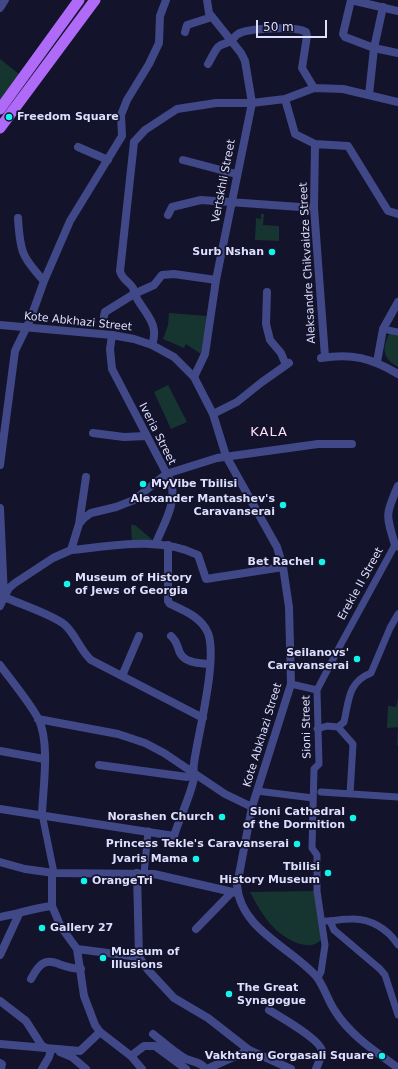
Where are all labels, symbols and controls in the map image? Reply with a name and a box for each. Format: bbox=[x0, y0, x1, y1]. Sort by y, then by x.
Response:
scale bar bbox=[258, 12, 329, 38]
text: 50 m bbox=[263, 20, 294, 34]
place label: Freedom Square bbox=[17, 110, 119, 124]
marker: Freedom Square bbox=[4, 112, 14, 122]
street label: Vertskhli Street bbox=[209, 138, 239, 224]
street label: Aleksandre Chikvaidze Street bbox=[297, 182, 319, 344]
place label: Surb Nshan bbox=[192, 245, 264, 259]
marker: Surb Nshan bbox=[267, 247, 277, 257]
street label: Kote Abkhazi Street bbox=[23, 310, 133, 334]
street label: Iveria Street bbox=[136, 401, 178, 467]
district label: KALA bbox=[250, 425, 288, 441]
place label: MyVibe Tbilisi bbox=[151, 477, 237, 491]
marker: MyVibe Tbilisi bbox=[138, 479, 148, 489]
place label: Alexander Mantashev's Caravanserai bbox=[131, 492, 275, 518]
marker: Alexander Mantashev's Caravanserai bbox=[278, 500, 288, 510]
street label: Erekle II Street bbox=[336, 545, 386, 623]
place label: Bet Rachel bbox=[248, 555, 314, 569]
marker: Bet Rachel bbox=[317, 557, 327, 567]
place label: Museum of History of Jews of Georgia bbox=[75, 571, 192, 597]
marker: Museum of History of Jews of Georgia bbox=[62, 579, 72, 589]
place label: Seilanovs' Caravanserai bbox=[268, 646, 349, 672]
marker: Seilanovs' Caravanserai bbox=[352, 654, 362, 664]
street label: Kote Abkhazi Street bbox=[241, 681, 285, 789]
street label: Sioni Street bbox=[300, 695, 314, 759]
place label: Sioni Cathedral of the Dormition bbox=[243, 805, 345, 831]
place label: Norashen Church bbox=[107, 810, 214, 824]
marker: Norashen Church bbox=[217, 812, 227, 822]
marker: Sioni Cathedral of the Dormition bbox=[348, 813, 358, 823]
place label: Princess Tekle's Caravanserai bbox=[106, 837, 289, 851]
marker: Princess Tekle's Caravanserai bbox=[292, 839, 302, 849]
place label: Jvaris Mama bbox=[112, 852, 188, 866]
marker: Jvaris Mama bbox=[191, 854, 201, 864]
place label: Tbilisi History Museum bbox=[219, 860, 320, 886]
marker: Tbilisi History Museum bbox=[323, 868, 333, 878]
place label: OrangeTri bbox=[92, 874, 153, 888]
marker: OrangeTri bbox=[79, 876, 89, 886]
place label: Gallery 27 bbox=[50, 921, 113, 935]
marker: Gallery 27 bbox=[37, 923, 47, 933]
place label: Museum of Illusions bbox=[111, 945, 179, 971]
marker: Museum of Illusions bbox=[98, 953, 108, 963]
place label: The Great Synagogue bbox=[237, 981, 306, 1007]
marker: The Great Synagogue bbox=[224, 989, 234, 999]
place label: Vakhtang Gorgasali Square bbox=[205, 1049, 374, 1063]
marker: Vakhtang Gorgasali Square bbox=[377, 1051, 387, 1061]

